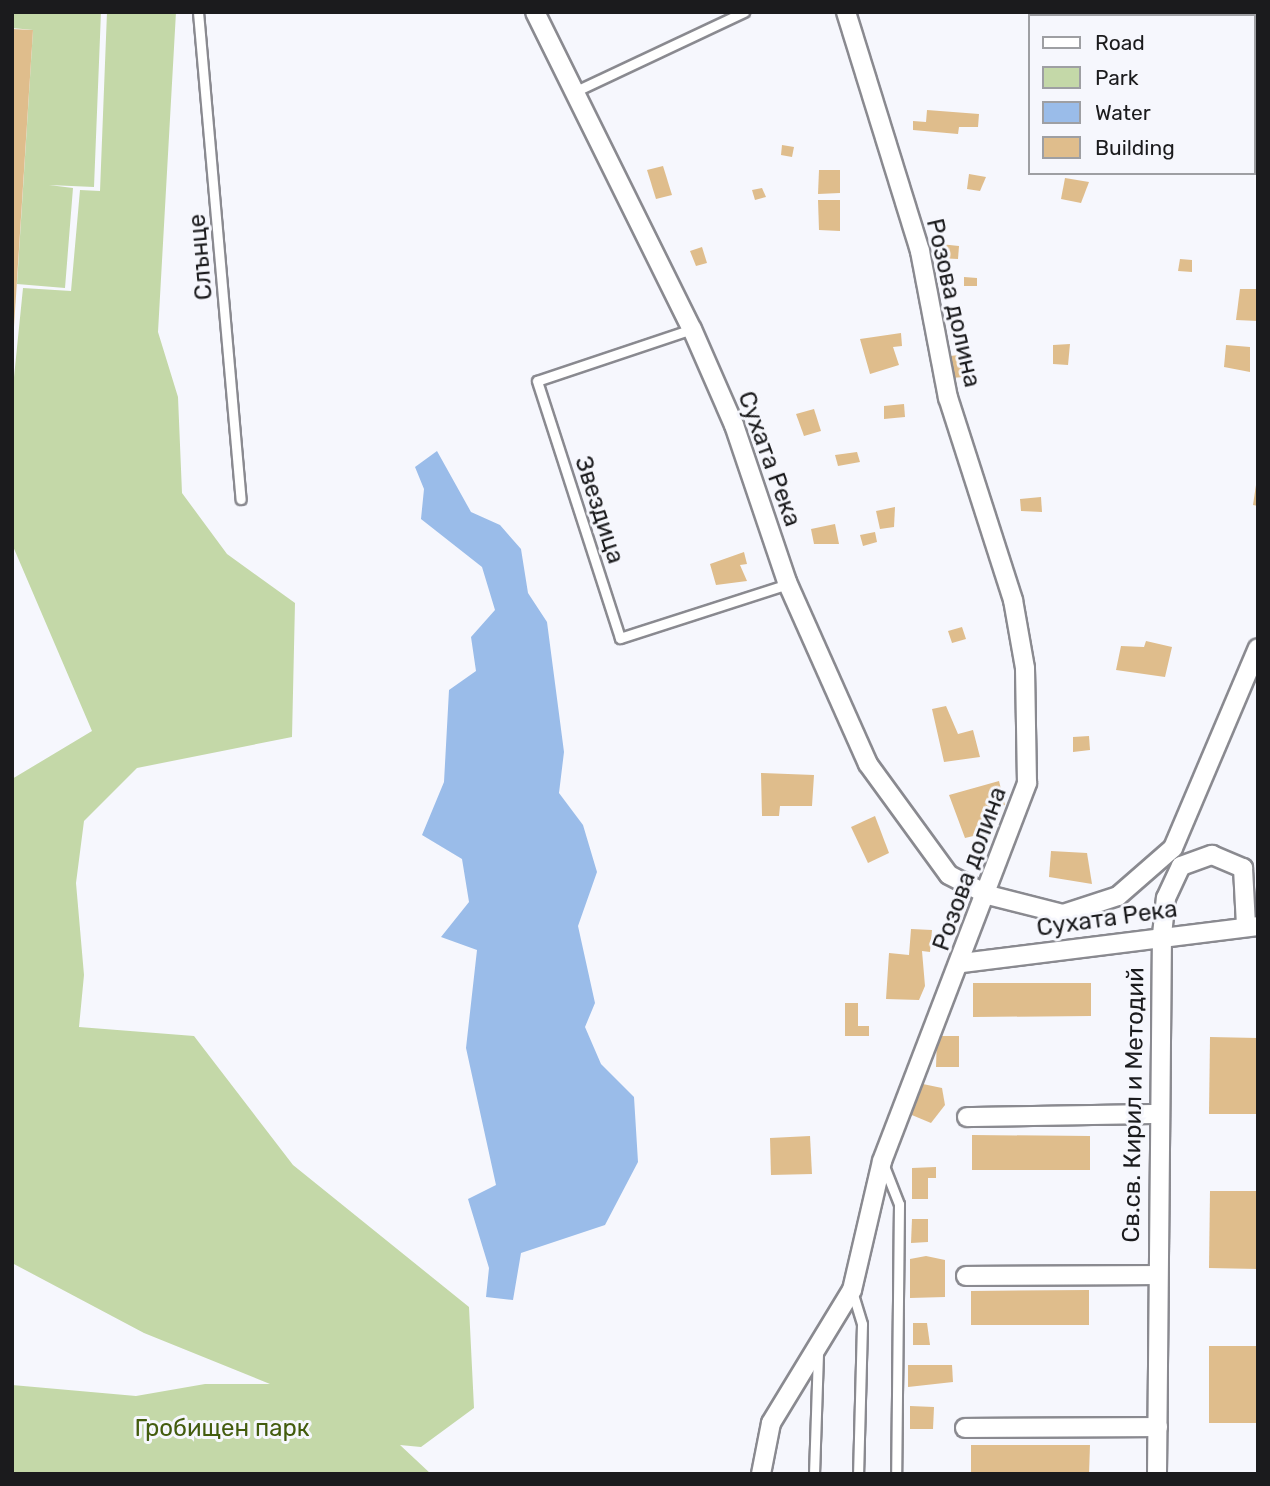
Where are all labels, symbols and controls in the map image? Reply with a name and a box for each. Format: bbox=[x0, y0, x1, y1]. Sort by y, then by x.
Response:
legend bbox=[1028, 14, 1256, 175]
text: Road bbox=[1095, 30, 1145, 55]
text: Park bbox=[1095, 65, 1139, 90]
text: Water bbox=[1095, 100, 1151, 125]
text: Building bbox=[1095, 135, 1175, 160]
street label: Слънце bbox=[183, 213, 219, 301]
street label: Розова долина bbox=[920, 216, 986, 390]
street label: Сухата Река bbox=[731, 387, 807, 531]
street label: Звездица bbox=[568, 453, 630, 567]
street label: Розова долина bbox=[927, 783, 1013, 955]
street label: Сухата Река bbox=[1035, 895, 1179, 943]
street label: Св.св. Кирил и Методий bbox=[1117, 967, 1151, 1243]
park label: Гробищен парк bbox=[134, 1415, 310, 1443]

